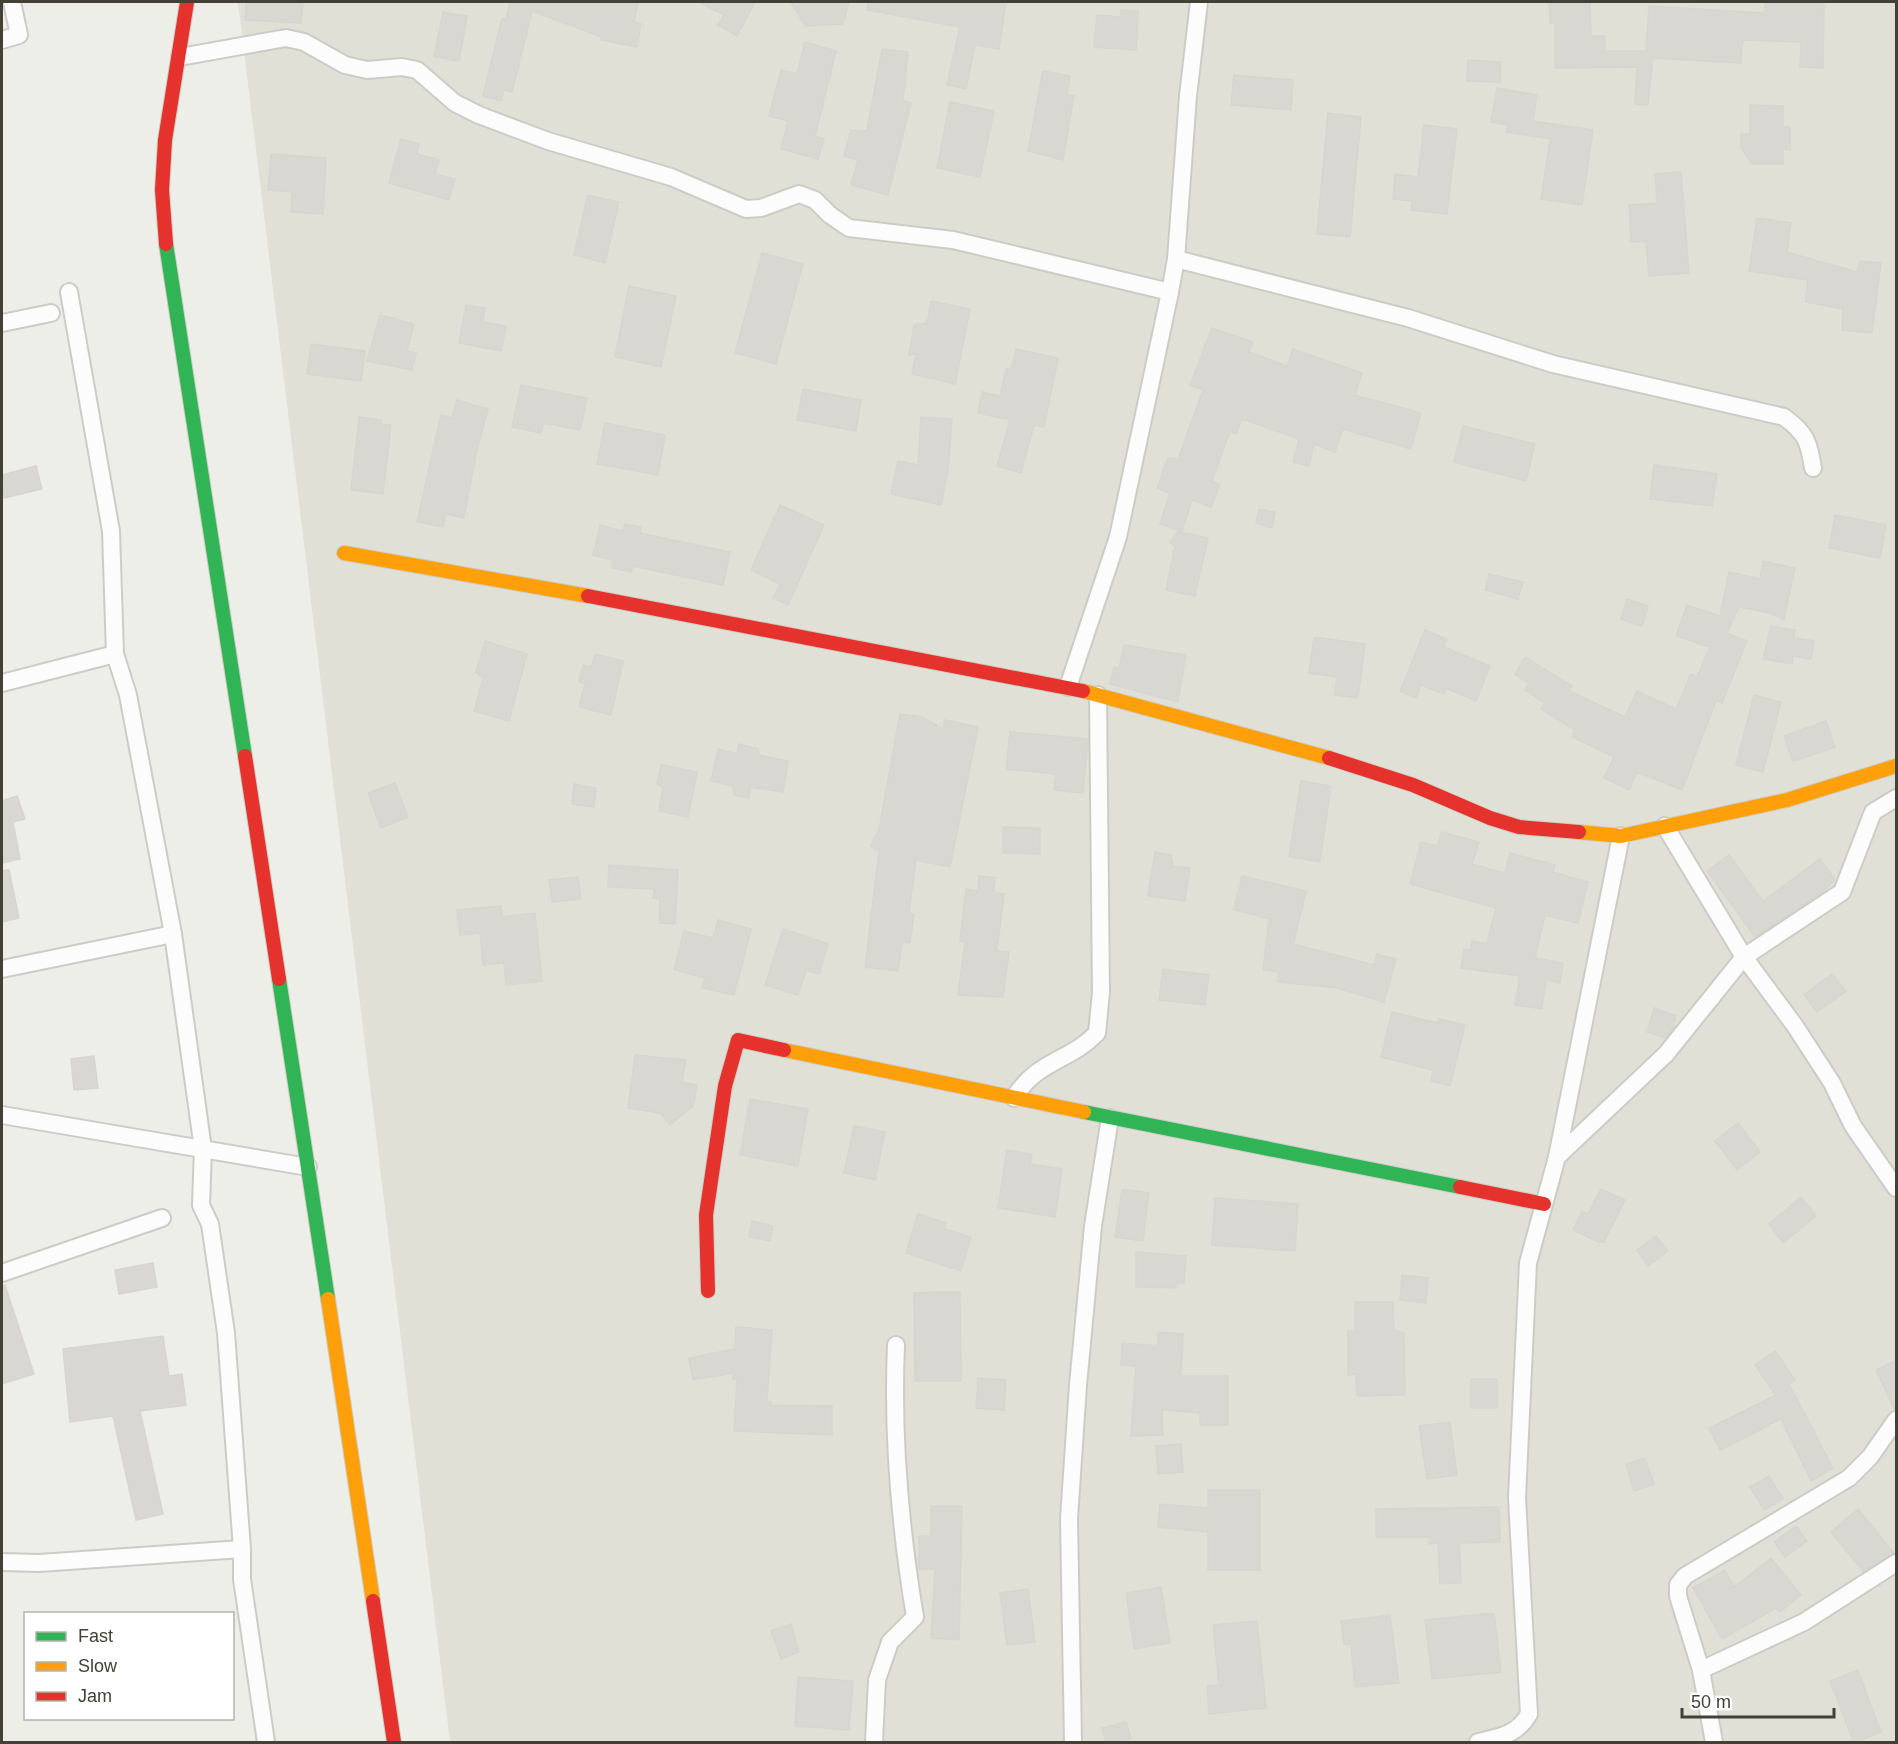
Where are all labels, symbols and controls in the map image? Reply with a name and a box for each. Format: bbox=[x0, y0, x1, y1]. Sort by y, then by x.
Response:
legend bbox=[24, 1612, 234, 1720]
text: Fast bbox=[78, 1626, 113, 1646]
text: Slow bbox=[78, 1656, 118, 1676]
scale bar bbox=[1682, 1681, 1834, 1719]
text: Jam bbox=[78, 1686, 112, 1706]
text: 50 m bbox=[1691, 1692, 1731, 1712]

